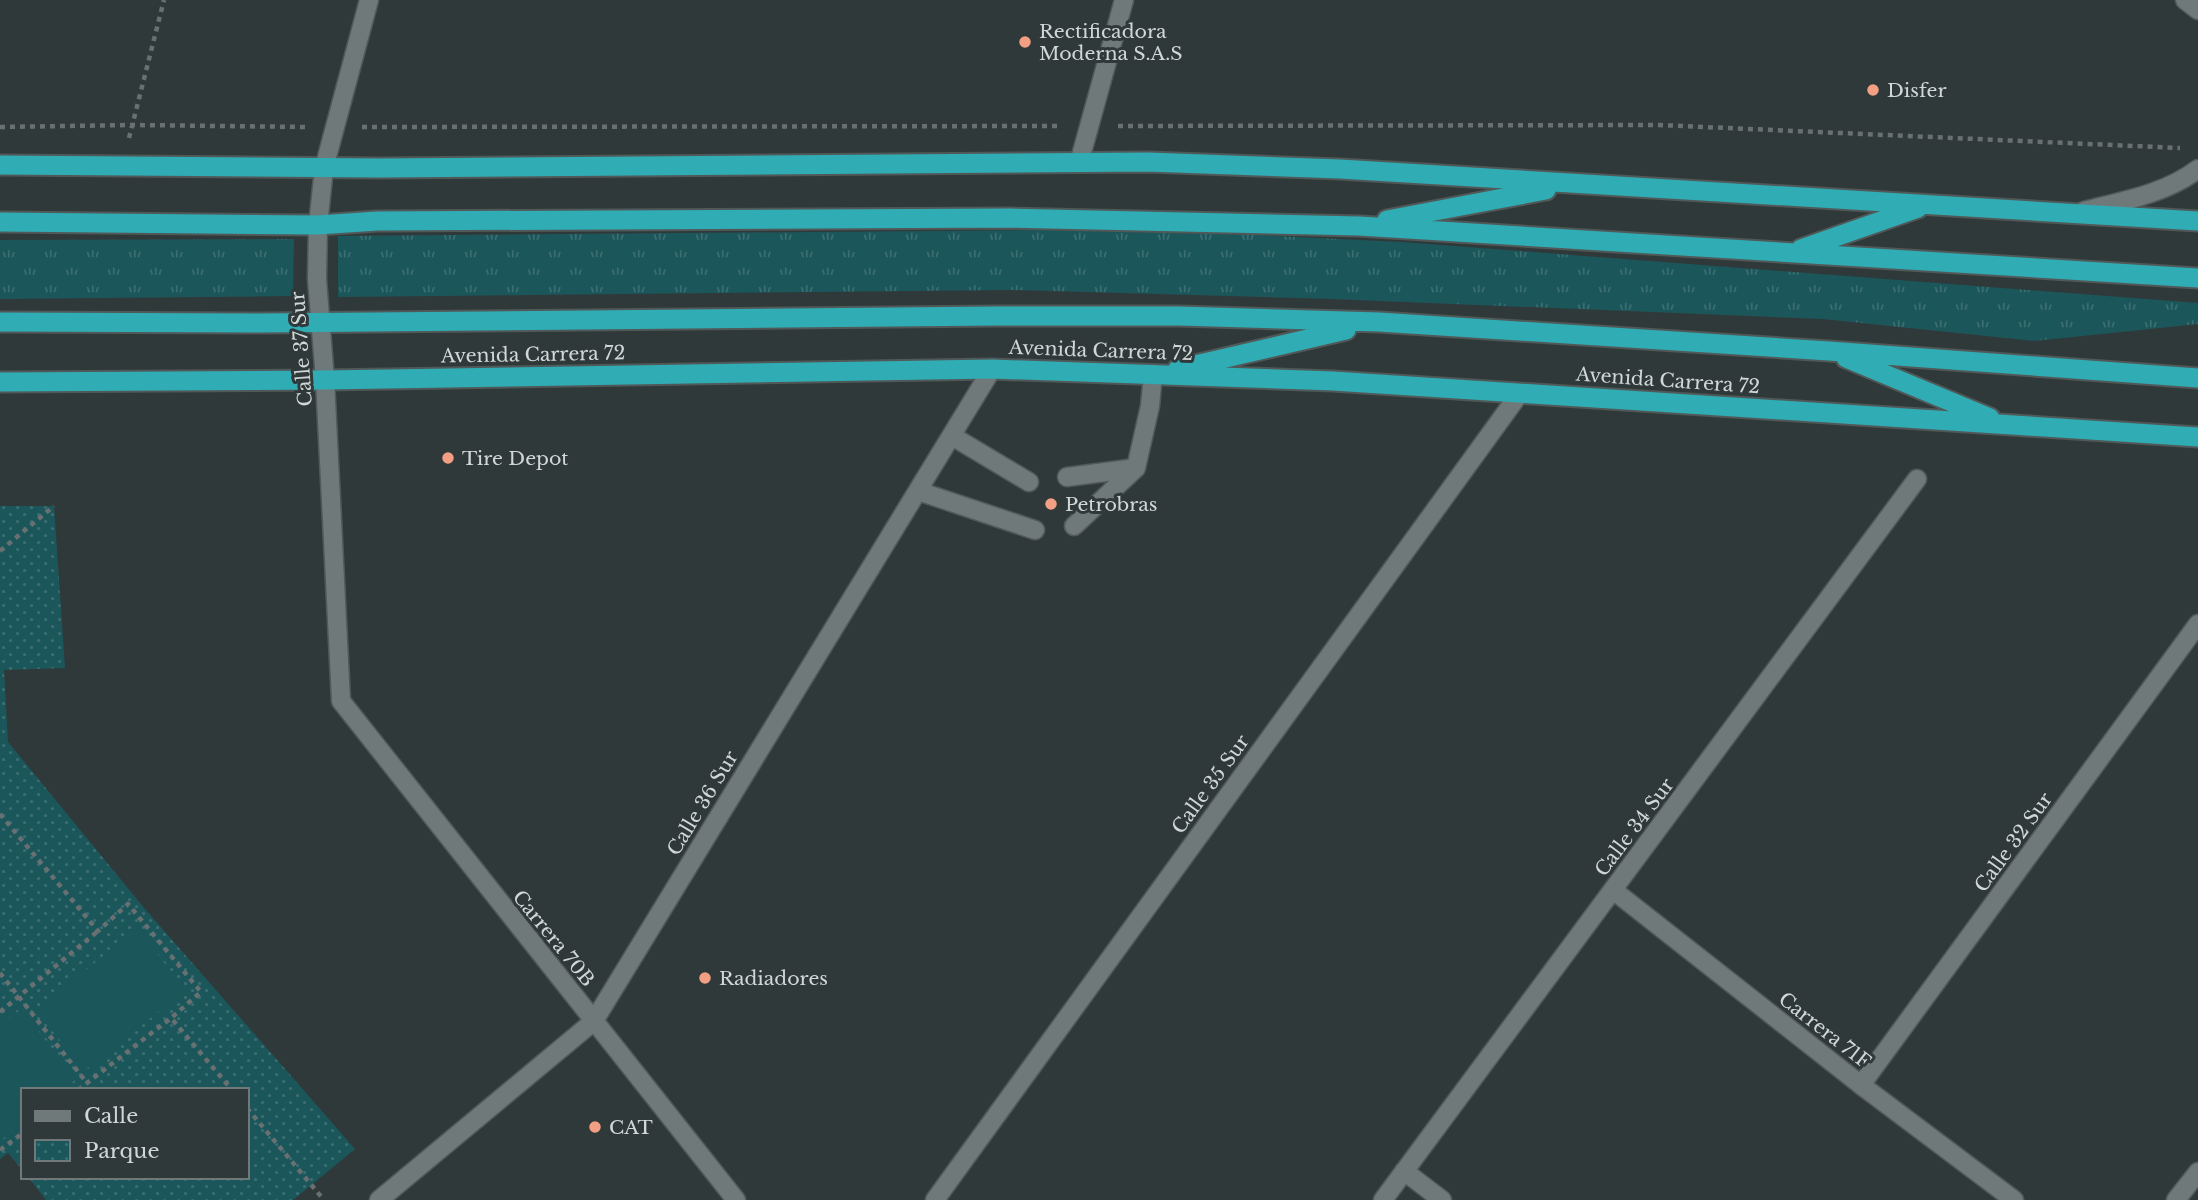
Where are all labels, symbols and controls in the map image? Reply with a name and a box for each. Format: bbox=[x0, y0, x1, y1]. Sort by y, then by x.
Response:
place label: Rectificadora Moderna S.A.S bbox=[1039, 20, 1183, 65]
marker: Rectificadora Moderna S.A.S bbox=[1017, 34, 1033, 50]
place label: Disfer bbox=[1887, 79, 1946, 102]
marker: Disfer bbox=[1865, 82, 1881, 98]
street label: Calle 37 Sur bbox=[286, 291, 317, 407]
street label: Avenida Carrera 72 bbox=[1007, 336, 1194, 365]
street label: Avenida Carrera 72 bbox=[440, 341, 625, 368]
street label: Avenida Carrera 72 bbox=[1574, 363, 1761, 398]
place label: Tire Depot bbox=[462, 447, 569, 470]
marker: Tire Depot bbox=[440, 450, 456, 466]
place label: Petrobras bbox=[1065, 493, 1157, 516]
marker: Petrobras bbox=[1043, 496, 1059, 512]
street label: Calle 35 Sur bbox=[1167, 730, 1254, 838]
street label: Calle 36 Sur bbox=[662, 747, 743, 860]
street label: Calle 34 Sur bbox=[1590, 774, 1679, 881]
street label: Calle 32 Sur bbox=[1970, 788, 2057, 897]
street label: Carrera 70B bbox=[508, 886, 599, 991]
place label: Radiadores bbox=[719, 967, 828, 990]
marker: Radiadores bbox=[697, 970, 713, 986]
street label: Carrera 71F bbox=[1774, 987, 1875, 1074]
legend bbox=[21, 1088, 248, 1179]
text: Calle bbox=[84, 1103, 138, 1129]
place label: CAT bbox=[609, 1116, 653, 1139]
marker: CAT bbox=[587, 1119, 603, 1135]
text: Parque bbox=[84, 1138, 159, 1164]

